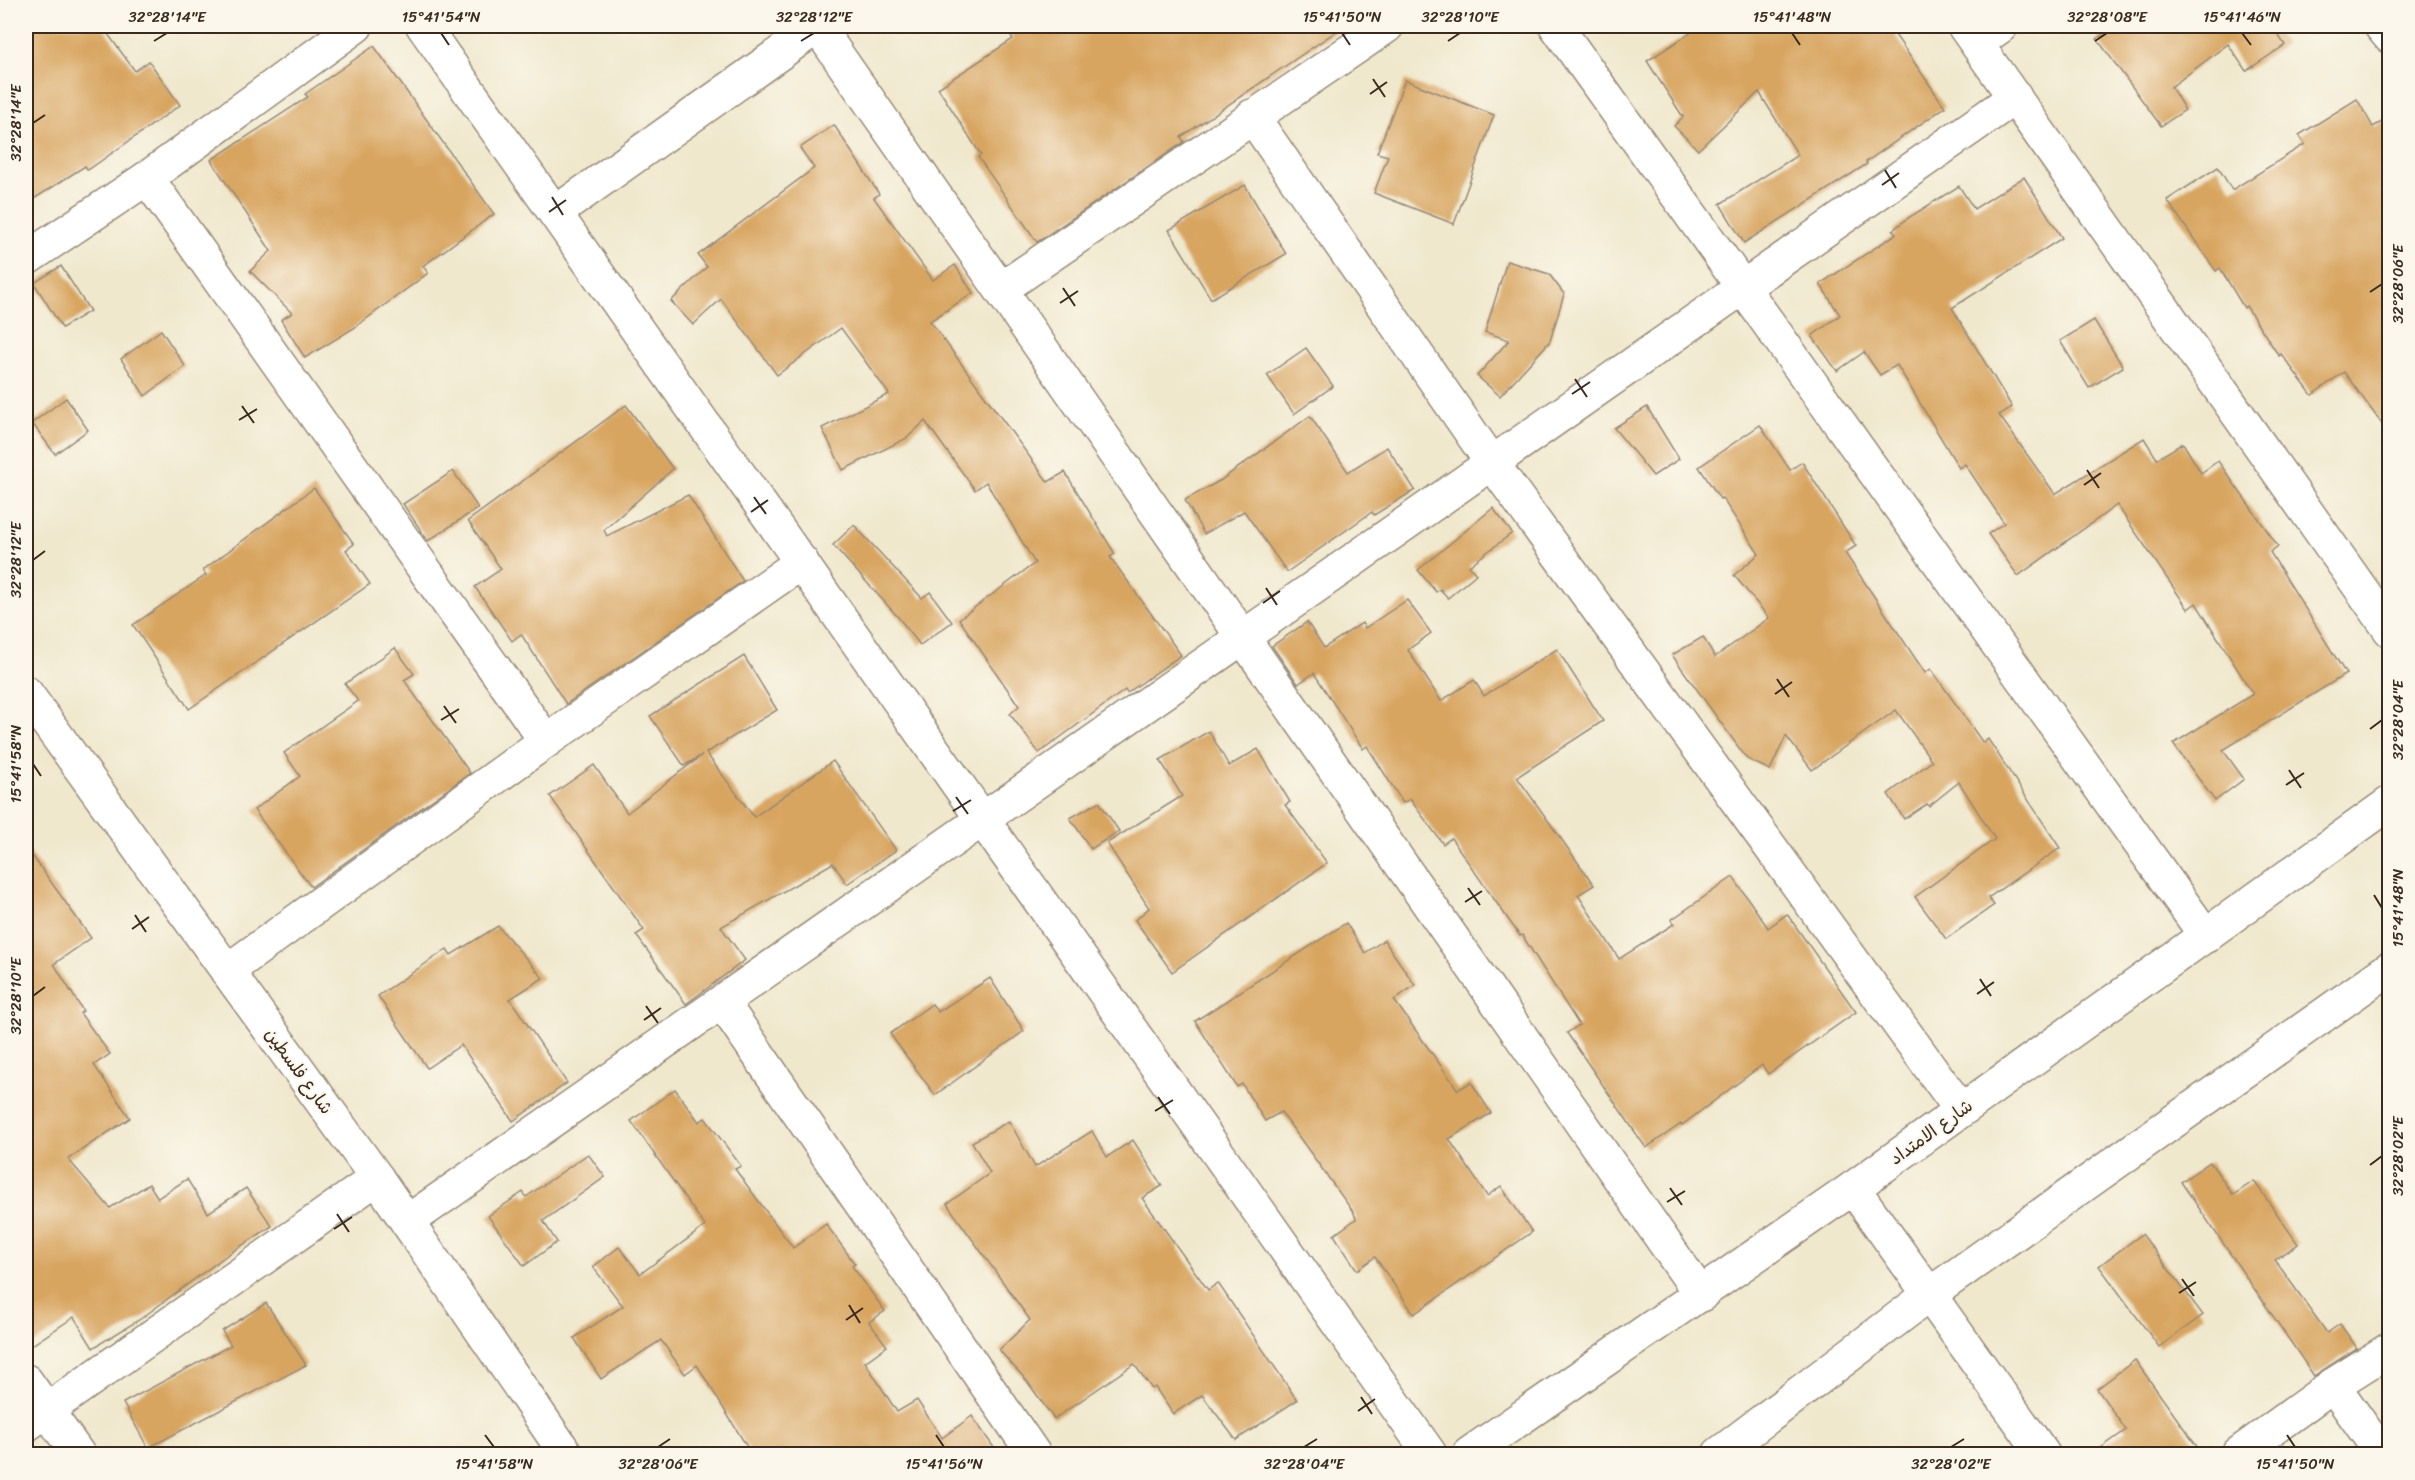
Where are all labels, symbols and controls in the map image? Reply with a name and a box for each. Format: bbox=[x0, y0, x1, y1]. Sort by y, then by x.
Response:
text: 32°28'14"E bbox=[129, 4, 207, 30]
text: 15°41'54"N bbox=[402, 4, 481, 30]
text: 32°28'12"E bbox=[776, 4, 854, 30]
text: 15°41'50"N bbox=[1303, 4, 1382, 30]
text: 32°28'10"E bbox=[1421, 4, 1500, 30]
text: 15°41'48"N bbox=[1753, 4, 1832, 30]
text: 32°28'08"E bbox=[2067, 4, 2149, 30]
text: 15°41'46"N bbox=[2203, 4, 2282, 30]
text: 32°28'14"E bbox=[3, 83, 29, 161]
text: 32°28'06"E bbox=[2385, 243, 2411, 324]
text: 32°28'12"E bbox=[3, 520, 29, 598]
text: 32°28'04"E bbox=[2385, 678, 2411, 760]
text: 15°41'58"N bbox=[3, 724, 29, 803]
text: 15°41'48"N bbox=[2385, 868, 2411, 947]
text: 32°28'10"E bbox=[3, 956, 29, 1035]
street label: شارع فلسطين bbox=[256, 1021, 342, 1121]
street label: شارع الامتداد bbox=[1882, 1090, 1980, 1174]
text: 32°28'02"E bbox=[2385, 1115, 2411, 1196]
text: 15°41'58"N bbox=[455, 1451, 534, 1477]
text: 32°28'06"E bbox=[618, 1451, 699, 1477]
text: 15°41'56"N bbox=[905, 1451, 983, 1477]
text: 32°28'04"E bbox=[1264, 1451, 1346, 1477]
text: 32°28'02"E bbox=[1911, 1451, 1992, 1477]
text: 15°41'50"N bbox=[2256, 1451, 2335, 1477]

